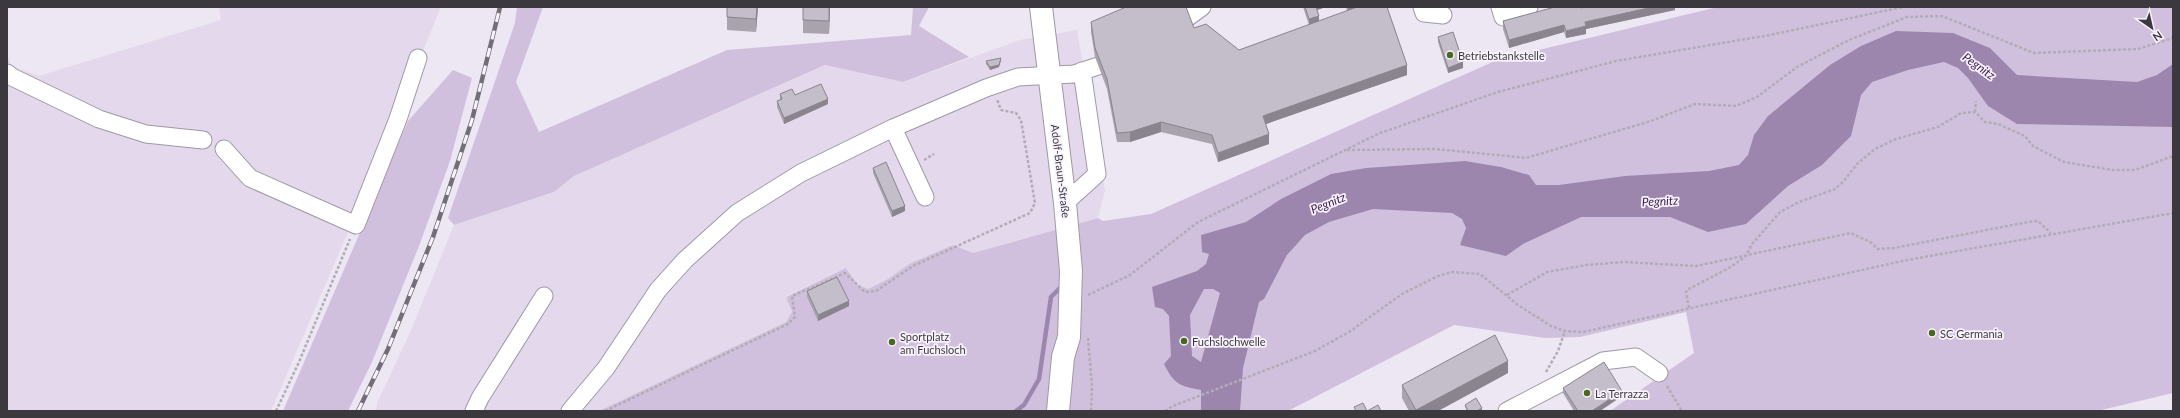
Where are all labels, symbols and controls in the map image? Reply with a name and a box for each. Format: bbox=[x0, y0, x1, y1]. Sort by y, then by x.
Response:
north arrow bbox=[2132, 8, 2172, 48]
text: N bbox=[2151, 29, 2165, 44]
place label: Betriebstankstelle bbox=[1458, 49, 1545, 62]
water label: Pegnitz bbox=[1960, 49, 1999, 83]
marker: Betriebstankstelle bbox=[1445, 50, 1455, 60]
street label: Adolf-Braun-Straße bbox=[1049, 124, 1073, 219]
water label: Pegnitz bbox=[1308, 189, 1349, 217]
water label: Pegnitz bbox=[1641, 193, 1680, 209]
place label: SC Germania bbox=[1940, 327, 2003, 340]
marker: SC Germania bbox=[1927, 328, 1937, 338]
place label: Sportplatz am Fuchsloch bbox=[900, 330, 966, 356]
place label: Fuchslochwelle bbox=[1192, 335, 1266, 348]
marker: Fuchslochwelle bbox=[1179, 336, 1189, 346]
marker: Sportplatz am Fuchsloch bbox=[887, 337, 897, 347]
place label: La Terrazza bbox=[1595, 387, 1648, 400]
marker: La Terrazza bbox=[1582, 388, 1592, 398]

